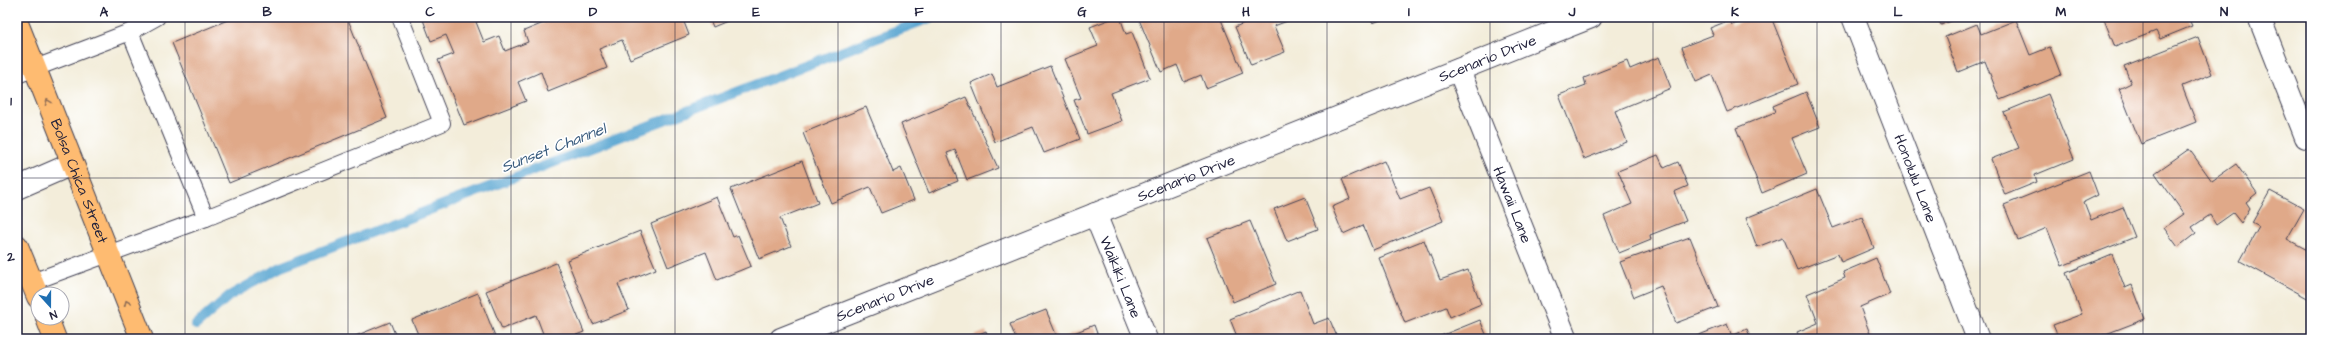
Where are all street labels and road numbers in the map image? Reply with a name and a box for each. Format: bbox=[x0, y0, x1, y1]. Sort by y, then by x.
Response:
street label: Scenario Drive bbox=[1435, 30, 1539, 88]
street label: Bolsa Chica Street bbox=[45, 116, 113, 247]
street label: Honolulu Lane bbox=[1889, 131, 1942, 226]
street label: Scenario Drive bbox=[1134, 150, 1238, 207]
street label: Hawaii Lane bbox=[1487, 164, 1537, 246]
street label: Waikiki Lane bbox=[1094, 233, 1146, 321]
street label: Scenario Drive bbox=[833, 269, 937, 327]

